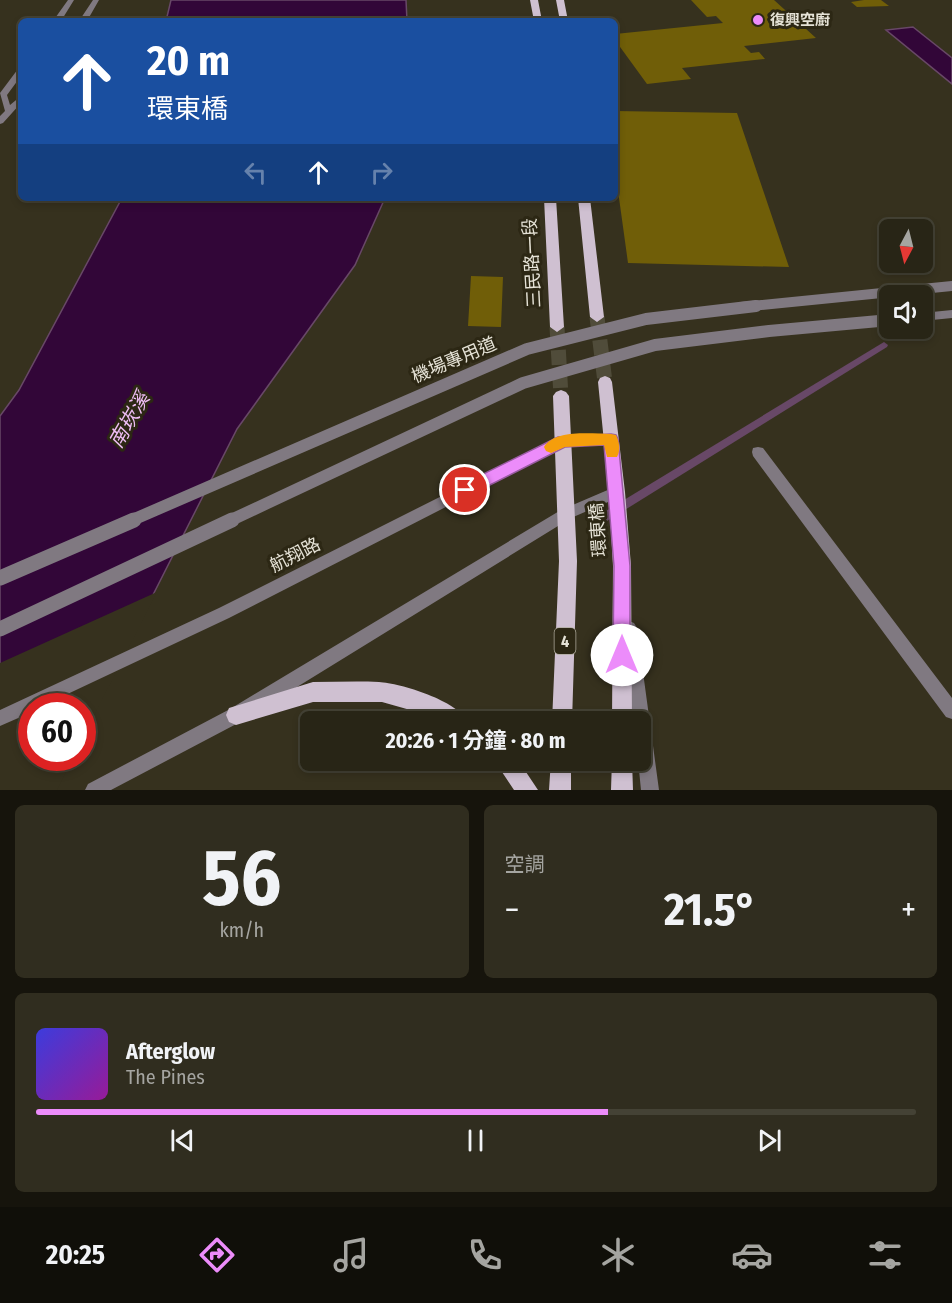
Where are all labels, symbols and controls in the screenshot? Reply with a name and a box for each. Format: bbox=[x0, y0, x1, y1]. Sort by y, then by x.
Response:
place label: 復興空廚 bbox=[770, 11, 830, 29]
marker: 復興空廚 bbox=[751, 13, 765, 27]
text: 20 m bbox=[147, 36, 230, 86]
icon: ahead bbox=[48, 42, 126, 120]
text: 環東橋 bbox=[147, 93, 228, 125]
icon: left bbox=[239, 156, 272, 189]
icon: ahead bbox=[302, 156, 335, 189]
icon: right bbox=[365, 156, 398, 189]
street label: 三民路一段 bbox=[519, 217, 545, 309]
north arrow bbox=[879, 219, 933, 273]
map controls bbox=[879, 219, 933, 339]
button: sound bbox=[879, 285, 933, 339]
street label: 機場專用道 bbox=[408, 332, 500, 388]
water label: 南崁溪 bbox=[104, 385, 156, 452]
pin bbox=[439, 464, 490, 515]
icon: arrive bbox=[448, 473, 481, 506]
street label: 環東橋 bbox=[585, 502, 611, 558]
street label: 航翔路 bbox=[266, 533, 324, 577]
position arrow bbox=[590, 623, 654, 687]
road number: 4 bbox=[554, 628, 576, 654]
speed limit sign: 60 bbox=[18, 693, 96, 771]
text: 20:26 · 1 分鐘 · 80 m bbox=[385, 727, 566, 754]
text: 56 bbox=[202, 832, 281, 926]
text: 空調 bbox=[505, 852, 545, 876]
text: 21.5° bbox=[664, 883, 756, 937]
text: − bbox=[505, 890, 519, 930]
text: + bbox=[901, 890, 916, 930]
text: km/h bbox=[219, 918, 264, 942]
text: Afterglow bbox=[126, 1038, 215, 1065]
text: The Pines bbox=[126, 1065, 205, 1089]
icon: previous bbox=[166, 1124, 199, 1157]
icon: pause bbox=[459, 1124, 492, 1157]
icon: next bbox=[753, 1124, 786, 1157]
icon: directions bbox=[196, 1234, 238, 1276]
icon: music bbox=[330, 1234, 372, 1276]
icon: phone bbox=[464, 1234, 506, 1276]
icon: climate bbox=[597, 1234, 639, 1276]
icon: car bbox=[731, 1234, 773, 1276]
icon: filters bbox=[864, 1234, 906, 1276]
text: 20:25 bbox=[46, 1239, 105, 1271]

